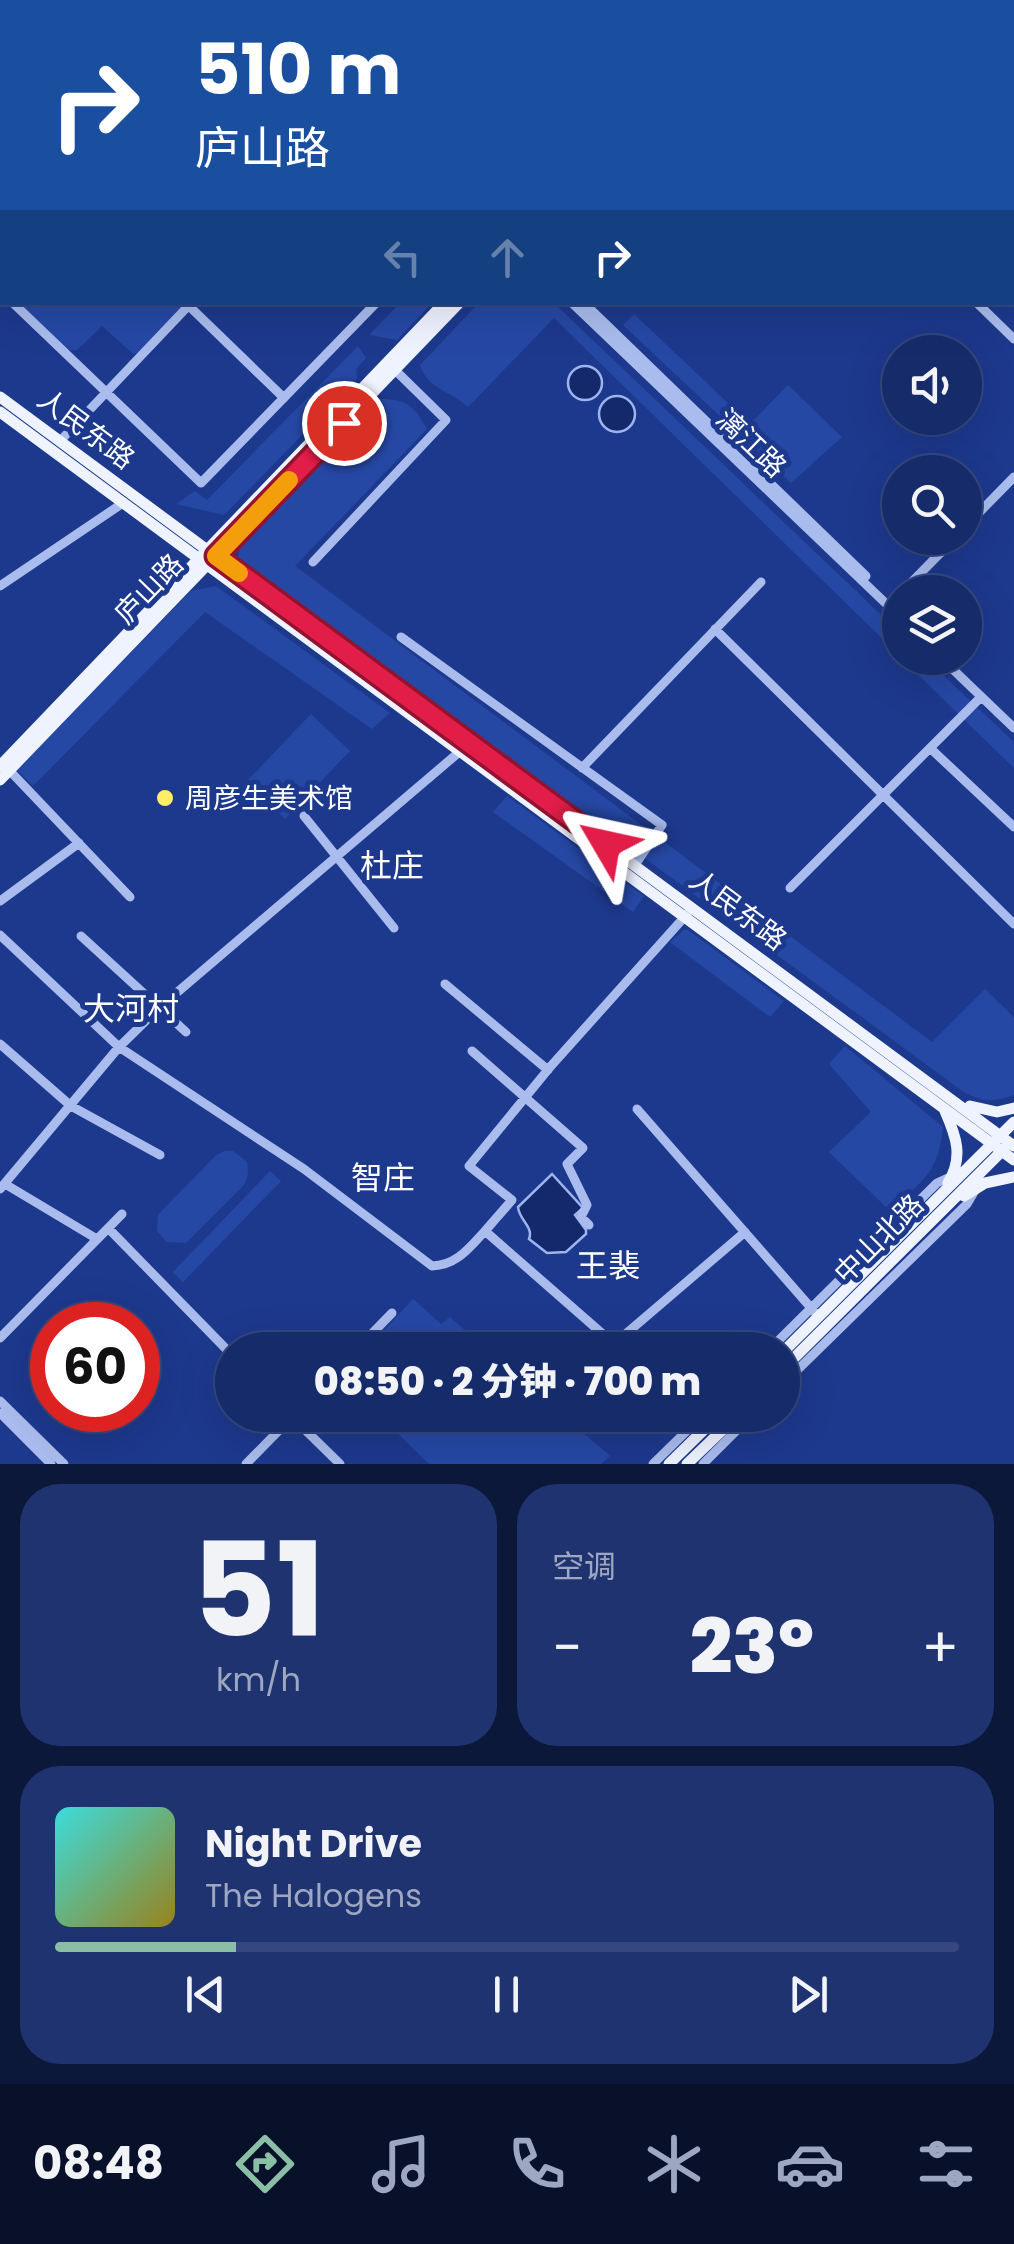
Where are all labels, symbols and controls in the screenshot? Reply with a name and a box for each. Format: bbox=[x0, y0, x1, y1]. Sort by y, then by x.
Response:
text: 510 m bbox=[195, 20, 401, 119]
icon: right bbox=[30, 40, 160, 170]
text: 庐山路 bbox=[195, 117, 330, 180]
icon: left bbox=[375, 230, 430, 285]
icon: ahead bbox=[480, 230, 535, 285]
icon: right bbox=[585, 230, 640, 285]
map controls bbox=[882, 335, 982, 675]
button: sound bbox=[882, 335, 982, 435]
street label: 人民东路 bbox=[30, 380, 142, 478]
pin bbox=[302, 381, 387, 466]
icon: arrive bbox=[317, 396, 372, 451]
street label: 漓江路 bbox=[707, 400, 795, 486]
button: search bbox=[882, 455, 982, 555]
street label: 庐山路 bbox=[106, 545, 192, 633]
button: layers bbox=[882, 575, 982, 675]
place label: 周彦生美术馆 bbox=[185, 779, 353, 818]
marker: 周彦生美术馆 bbox=[154, 787, 176, 809]
position arrow bbox=[554, 792, 658, 896]
district label: 杜庄 bbox=[360, 843, 424, 888]
street label: 人民东路 bbox=[682, 861, 794, 959]
district label: 大河村 bbox=[83, 986, 179, 1031]
district label: 智庄 bbox=[351, 1155, 415, 1200]
street label: 中山北路 bbox=[826, 1186, 932, 1292]
district label: 王裴 bbox=[576, 1243, 640, 1288]
speed limit sign: 60 bbox=[30, 1302, 160, 1432]
text: 08:50 · 2 分钟 · 700 m bbox=[314, 1355, 701, 1408]
text: 51 bbox=[192, 1499, 325, 1682]
text: 空调 bbox=[552, 1544, 616, 1589]
text: 23° bbox=[690, 1594, 814, 1699]
text: − bbox=[552, 1609, 582, 1686]
text: + bbox=[921, 1609, 959, 1686]
text: km/h bbox=[216, 1657, 301, 1702]
text: Night Drive bbox=[205, 1817, 422, 1870]
text: The Halogens bbox=[205, 1873, 422, 1918]
icon: previous bbox=[178, 1967, 233, 2022]
icon: pause bbox=[479, 1967, 534, 2022]
icon: next bbox=[781, 1967, 836, 2022]
icon: directions bbox=[230, 2129, 300, 2199]
icon: music bbox=[366, 2129, 436, 2199]
icon: phone bbox=[502, 2129, 572, 2199]
icon: climate bbox=[639, 2129, 709, 2199]
icon: car bbox=[775, 2129, 845, 2199]
icon: filters bbox=[911, 2129, 981, 2199]
text: 08:48 bbox=[33, 2132, 164, 2195]

